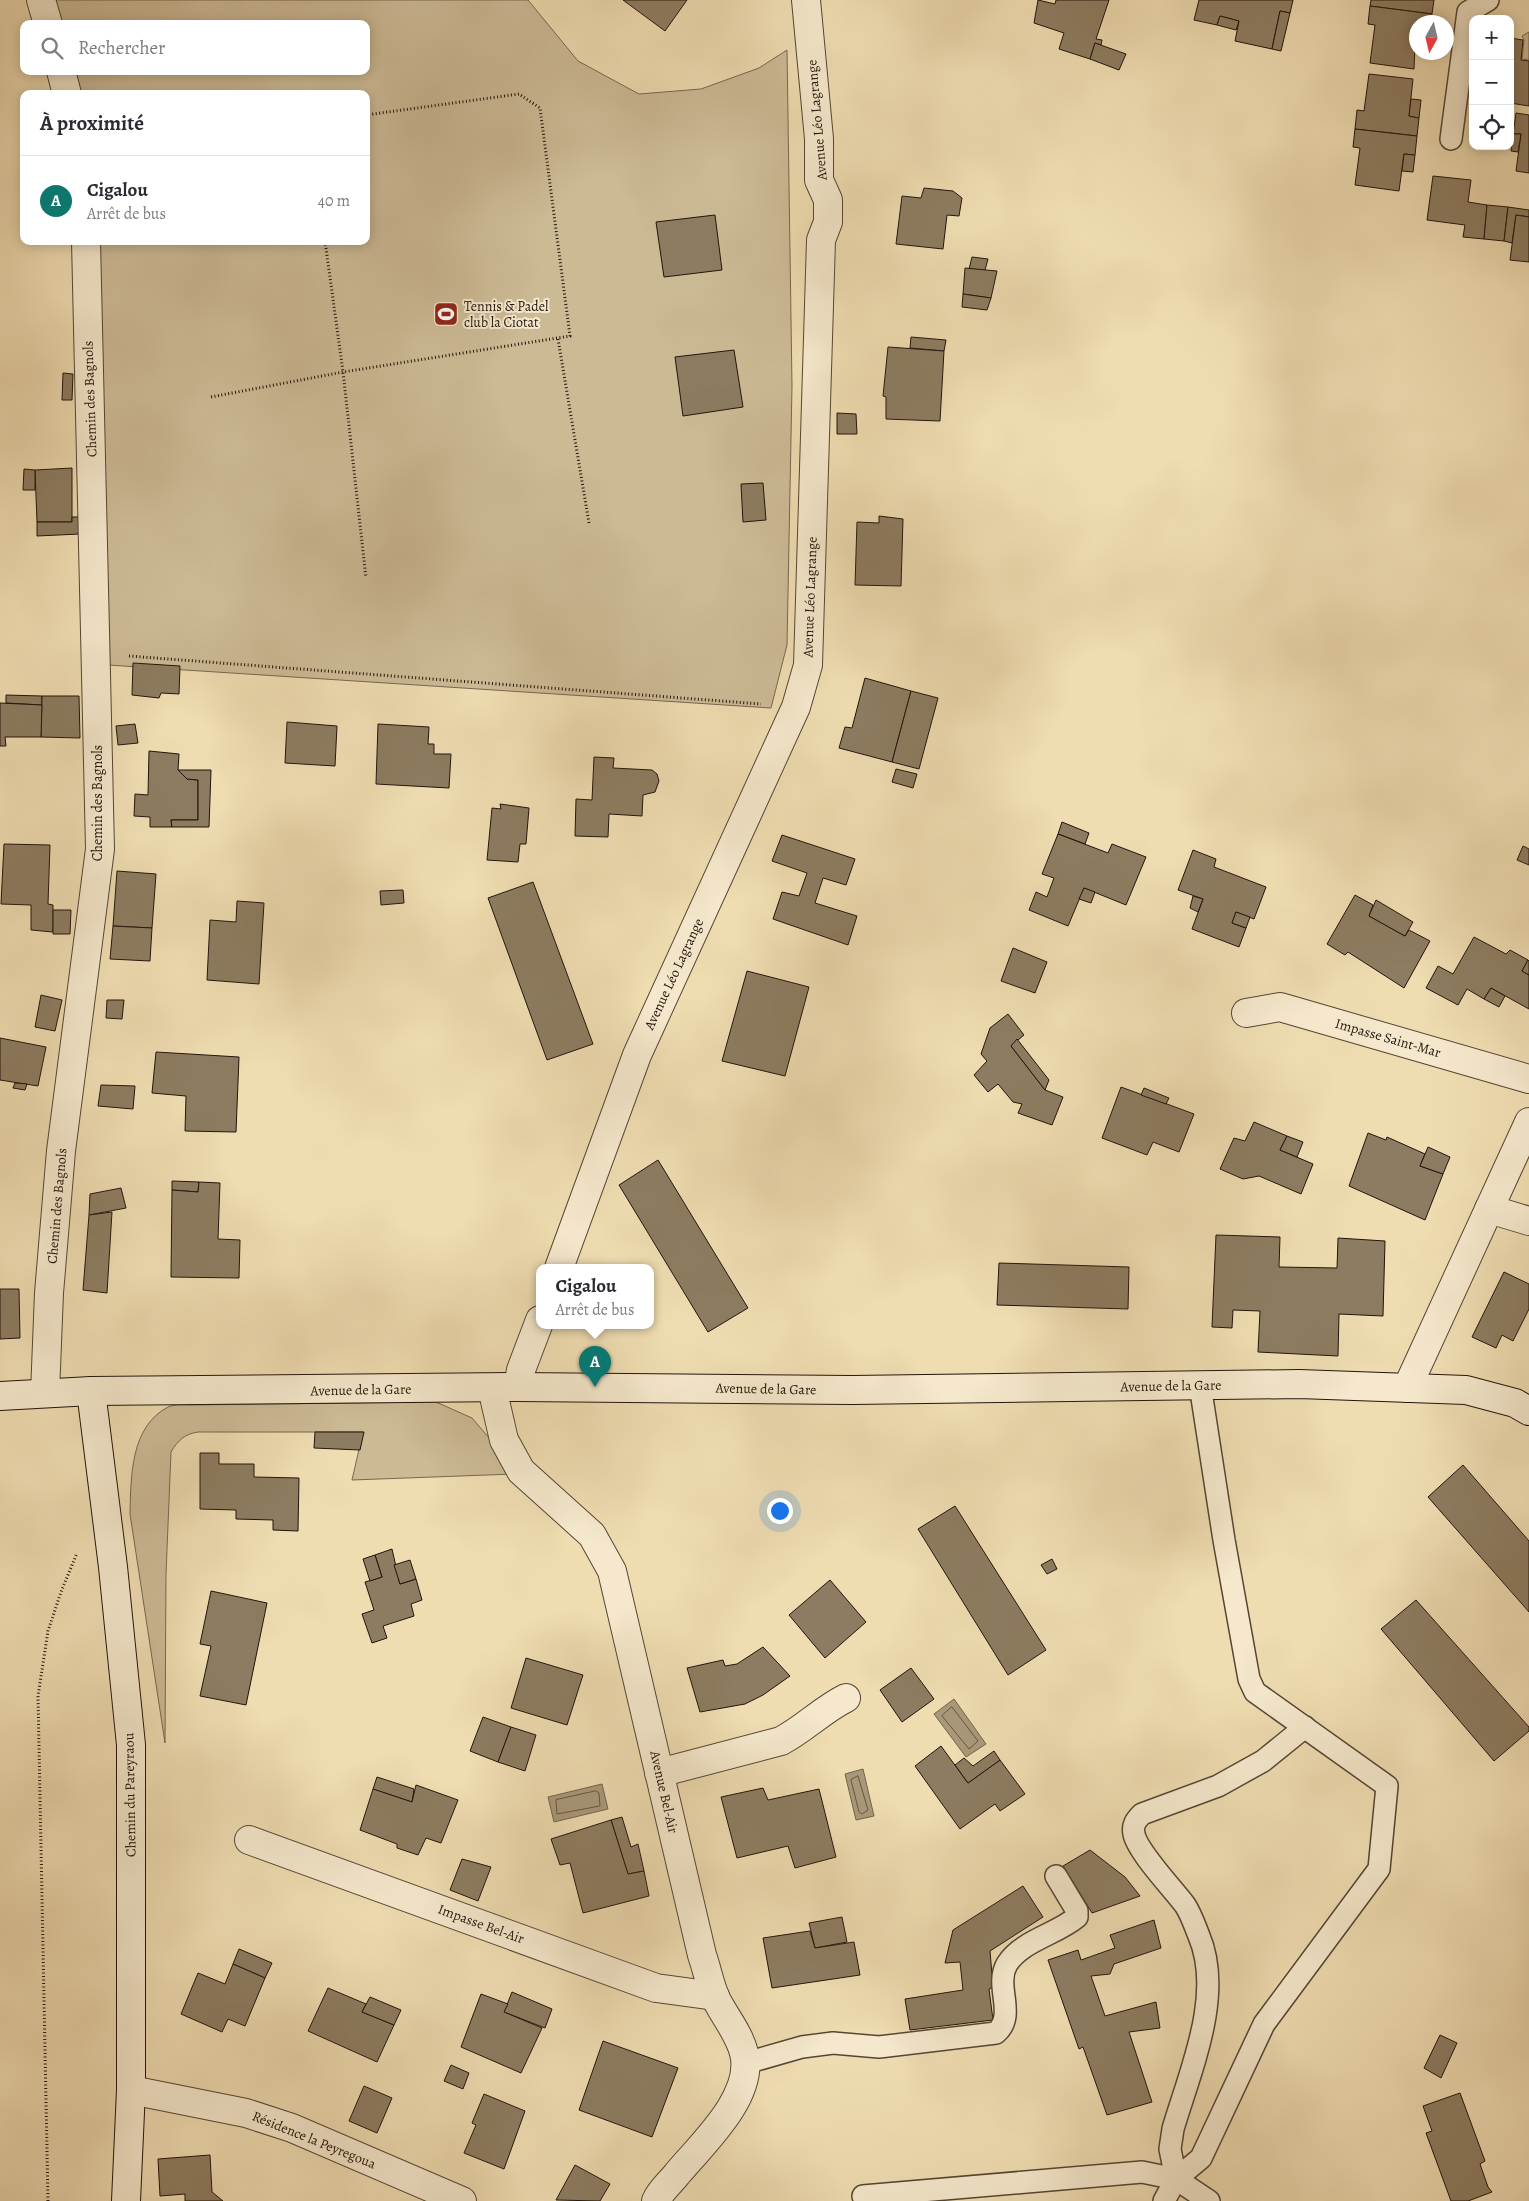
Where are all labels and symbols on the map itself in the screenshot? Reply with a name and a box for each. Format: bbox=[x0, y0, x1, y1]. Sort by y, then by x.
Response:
north arrow bbox=[1409, 15, 1454, 60]
street label: Avenue Léo Lagrange bbox=[802, 59, 832, 182]
place label: Tennis & Padel club la Ciotat bbox=[464, 297, 549, 332]
sports icon: Tennis & Padel club la Ciotat bbox=[433, 301, 459, 327]
street label: Chemin des Bagnols bbox=[78, 341, 102, 457]
street label: Avenue Léo Lagrange bbox=[798, 536, 822, 659]
street label: Chemin des Bagnols bbox=[88, 745, 107, 861]
street label: Avenue Léo Lagrange bbox=[639, 915, 708, 1034]
street label: Impasse Saint-Mar bbox=[1333, 1014, 1444, 1062]
street label: Chemin des Bagnols bbox=[42, 1147, 72, 1265]
pin: A bbox=[579, 1346, 611, 1387]
street label: Avenue de la Gare bbox=[1119, 1376, 1222, 1396]
street label: Avenue de la Gare bbox=[714, 1379, 817, 1399]
street label: Avenue de la Gare bbox=[309, 1380, 412, 1400]
your location bbox=[767, 1498, 793, 1524]
street label: Chemin du Pareyraou bbox=[119, 1732, 141, 1857]
street label: Avenue Bel-Air bbox=[645, 1748, 683, 1836]
street label: Impasse Bel-Air bbox=[435, 1900, 527, 1949]
street label: Résidence la Peyregoua bbox=[249, 2106, 379, 2174]

